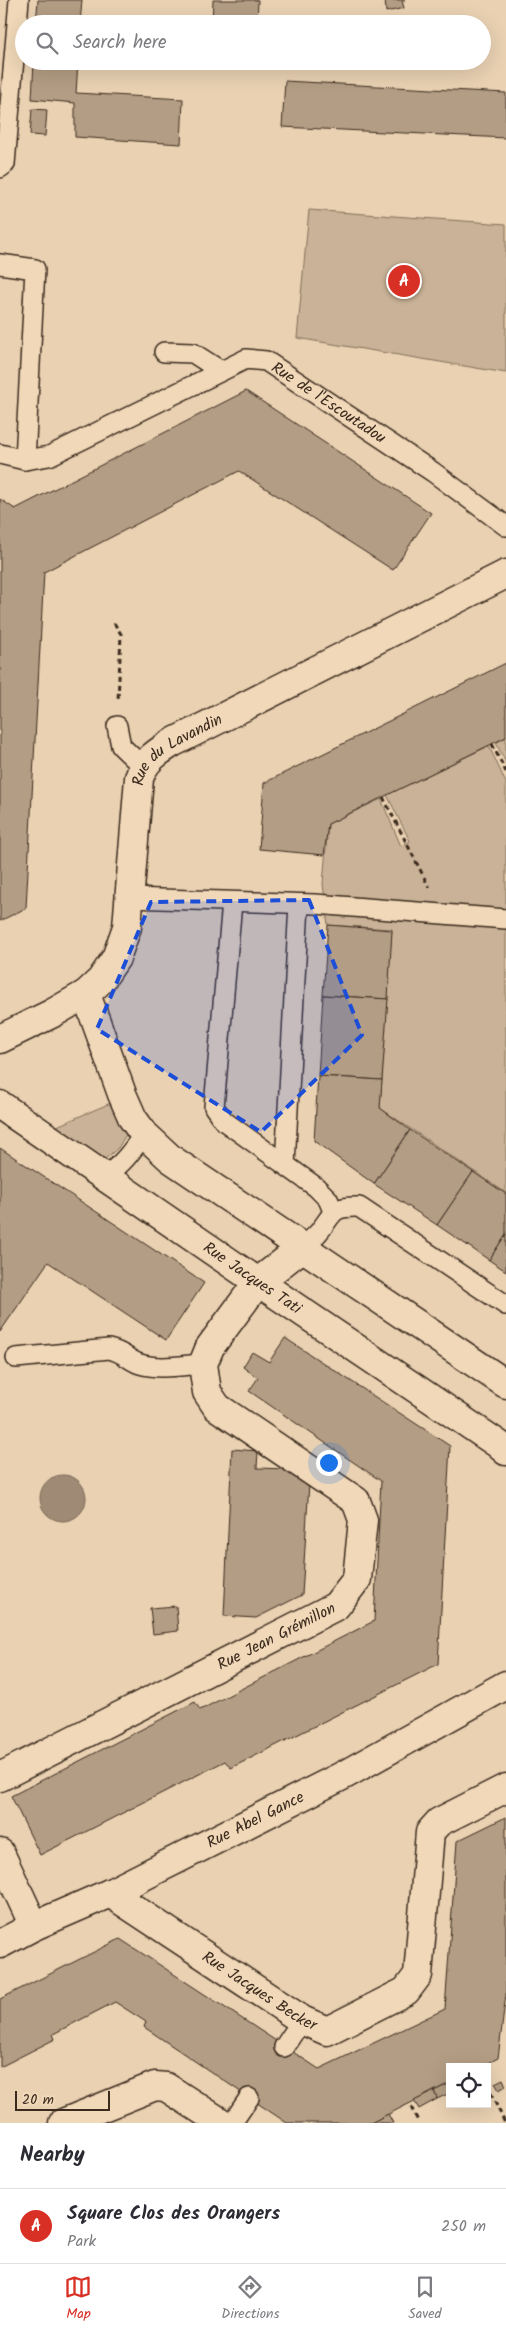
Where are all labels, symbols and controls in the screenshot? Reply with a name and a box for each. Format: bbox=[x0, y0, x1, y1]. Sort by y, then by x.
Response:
search box bbox=[15, 15, 491, 70]
text: Search here bbox=[73, 28, 167, 58]
icon: search bbox=[33, 29, 61, 57]
pin: A bbox=[388, 262, 420, 300]
street label: Rue de l'Escoutadou bbox=[266, 355, 391, 450]
street label: Rue du Lavandin bbox=[126, 707, 227, 787]
street label: Rue Jacques Tati bbox=[198, 1235, 308, 1321]
your location bbox=[316, 1450, 342, 1476]
street label: Rue Jean Grémillon bbox=[213, 1596, 340, 1677]
street label: Rue Abel Gance bbox=[202, 1785, 308, 1855]
street label: Rue Jacques Becker bbox=[197, 1945, 323, 2038]
map controls bbox=[446, 2063, 491, 2108]
button: locate bbox=[446, 2063, 491, 2108]
scale bar bbox=[15, 2088, 110, 2111]
text: 20 m bbox=[22, 2089, 54, 2111]
text: Nearby bbox=[20, 2139, 85, 2172]
text: Square Clos des Orangers bbox=[67, 2199, 280, 2229]
text: A bbox=[31, 2214, 41, 2239]
text: 250 m bbox=[441, 2214, 486, 2239]
text: Park bbox=[67, 2229, 96, 2254]
tab: Map bbox=[64, 2273, 92, 2325]
tab: Directions bbox=[221, 2273, 279, 2325]
tab: Saved bbox=[408, 2273, 442, 2325]

